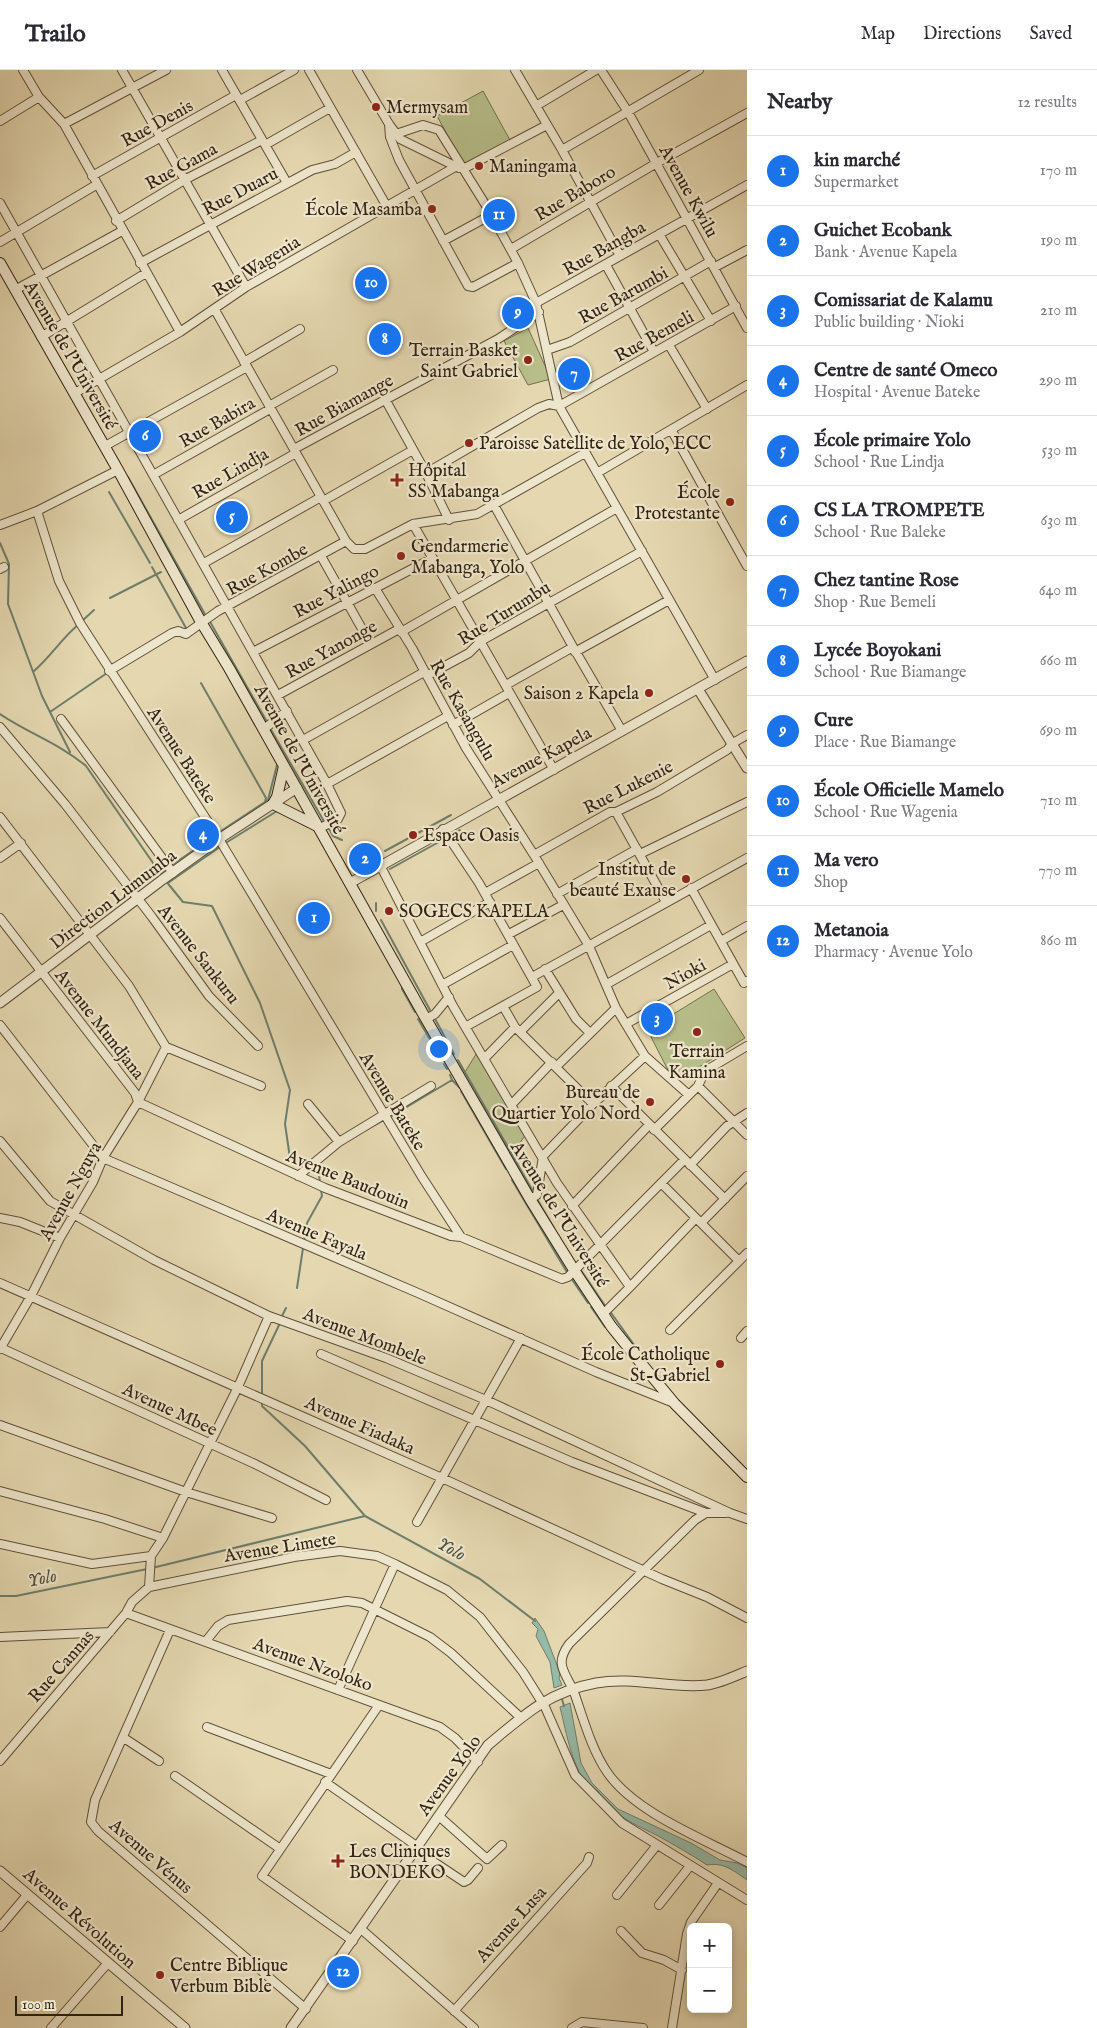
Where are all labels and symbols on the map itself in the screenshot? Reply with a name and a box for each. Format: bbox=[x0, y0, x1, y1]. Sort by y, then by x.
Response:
street label: Rue Denis bbox=[118, 95, 198, 153]
place label: Mermysam bbox=[386, 97, 468, 120]
marker: Mermysam bbox=[370, 101, 382, 113]
street label: Rue Gama bbox=[142, 138, 222, 196]
street label: Avenue Kwilu bbox=[652, 141, 723, 242]
place label: Maningama bbox=[489, 156, 577, 179]
marker: Maningama bbox=[473, 160, 485, 172]
street label: Rue Baboro bbox=[531, 161, 621, 227]
street label: Rue Duaru bbox=[199, 163, 283, 222]
pin: 11 bbox=[483, 196, 515, 234]
place label: École Masamba bbox=[305, 197, 422, 222]
marker: École Masamba bbox=[426, 203, 438, 215]
street label: Rue Bangba bbox=[559, 216, 650, 282]
street label: Rue Wagenia bbox=[209, 231, 305, 303]
street label: Rue Barumbi bbox=[575, 262, 673, 330]
pin: 10 bbox=[355, 264, 387, 302]
street label: Avenue de l’Université bbox=[17, 276, 122, 434]
pin: 9 bbox=[502, 294, 534, 332]
street label: Rue Bemeli bbox=[611, 306, 699, 368]
pin: 8 bbox=[369, 320, 401, 358]
place label: Terrain Basket Saint Gabriel bbox=[409, 340, 518, 384]
marker: Terrain Basket Saint Gabriel bbox=[522, 354, 534, 366]
pin: 7 bbox=[558, 355, 590, 393]
street label: Rue Biamange bbox=[292, 370, 398, 443]
street label: Rue Babira bbox=[176, 392, 260, 454]
pin: 6 bbox=[129, 417, 161, 455]
place label: Paroisse Satellite de Yolo, ECC bbox=[479, 433, 712, 456]
marker: Paroisse Satellite de Yolo, ECC bbox=[463, 437, 475, 449]
street label: Rue Lindja bbox=[189, 443, 273, 505]
place label: Hôpital SS Mabanga bbox=[408, 460, 500, 504]
marker: Hôpital SS Mabanga bbox=[390, 473, 404, 487]
place label: École Protestante bbox=[635, 480, 720, 526]
marker: École Protestante bbox=[724, 496, 736, 508]
pin: 5 bbox=[216, 498, 248, 536]
place label: Gendarmerie Mabanga, Yolo bbox=[411, 536, 525, 580]
street label: Rue Kombe bbox=[223, 539, 312, 602]
marker: Gendarmerie Mabanga, Yolo bbox=[395, 550, 407, 562]
street label: Rue Yalingo bbox=[290, 560, 384, 624]
street label: Rue Turumbu bbox=[454, 577, 555, 652]
street label: Rue Yanonge bbox=[282, 616, 382, 685]
street label: Rue Kasangulu bbox=[424, 656, 500, 765]
street label: Avenue de l’Université bbox=[247, 680, 350, 839]
place label: Saison 2 Kapela bbox=[524, 683, 639, 706]
marker: Saison 2 Kapela bbox=[643, 687, 655, 699]
street label: Avenue Bateke bbox=[140, 702, 221, 809]
street label: Avenue Kapela bbox=[487, 722, 596, 795]
street label: Rue Lukenie bbox=[580, 756, 677, 821]
pin: 4 bbox=[187, 816, 219, 854]
place label: Espace Oasis bbox=[423, 825, 519, 848]
marker: Espace Oasis bbox=[407, 829, 419, 841]
pin: 2 bbox=[349, 840, 381, 878]
street label: Direction Lumumba bbox=[46, 845, 182, 955]
place label: Institut de beauté Exause bbox=[570, 859, 676, 903]
marker: Institut de beauté Exause bbox=[680, 873, 692, 885]
pin: 1 bbox=[298, 899, 330, 937]
street label: Avenue Sankuru bbox=[151, 900, 244, 1009]
place label: SOGECS KAPELA bbox=[399, 901, 550, 924]
marker: SOGECS KAPELA bbox=[383, 905, 395, 917]
street label: Nioki bbox=[661, 954, 711, 996]
street label: Avenue Mundjana bbox=[48, 964, 149, 1085]
pin: 3 bbox=[641, 1000, 673, 1038]
marker: Terrain Kamina bbox=[691, 1026, 703, 1038]
your location bbox=[426, 1036, 452, 1062]
place label: Terrain Kamina bbox=[669, 1041, 726, 1085]
street label: Avenue Bateke bbox=[353, 1047, 430, 1155]
place label: Bureau de Quartier Yolo Nord bbox=[492, 1082, 640, 1126]
marker: Bureau de Quartier Yolo Nord bbox=[644, 1096, 656, 1108]
street label: Avenue de l’Université bbox=[504, 1137, 613, 1292]
street label: Avenue Nguya bbox=[34, 1138, 108, 1246]
street label: Avenue Baudouin bbox=[282, 1145, 413, 1216]
street label: Avenue Fayala bbox=[262, 1204, 370, 1267]
street label: Avenue Mombele bbox=[299, 1303, 429, 1371]
place label: École Catholique St-Gabriel bbox=[581, 1342, 710, 1388]
marker: École Catholique St-Gabriel bbox=[714, 1358, 726, 1370]
street label: Avenue Mbee bbox=[117, 1378, 220, 1442]
street label: Avenue Fiadaka bbox=[300, 1392, 418, 1461]
street label: Avenue Limete bbox=[222, 1528, 338, 1569]
water label: Yolo bbox=[432, 1532, 470, 1567]
water label: Yolo bbox=[26, 1564, 59, 1594]
street label: Rue Cannas bbox=[24, 1626, 100, 1708]
street label: Avenue Nzoloko bbox=[249, 1633, 376, 1698]
street label: Avenue Yolo bbox=[413, 1731, 487, 1822]
street label: Avenue Vénus bbox=[103, 1814, 196, 1900]
place label: Les Cliniques BONDEKO bbox=[349, 1841, 450, 1885]
marker: Les Cliniques BONDEKO bbox=[331, 1854, 345, 1868]
street label: Avenue Révolution bbox=[17, 1863, 141, 1975]
street label: Avenue Lusa bbox=[471, 1882, 553, 1969]
pin: 12 bbox=[327, 1953, 359, 1991]
place label: Centre Biblique Verbum Bible bbox=[169, 1955, 288, 1999]
marker: Centre Biblique Verbum Bible bbox=[154, 1969, 166, 1981]
scale bar bbox=[15, 1993, 122, 2016]

